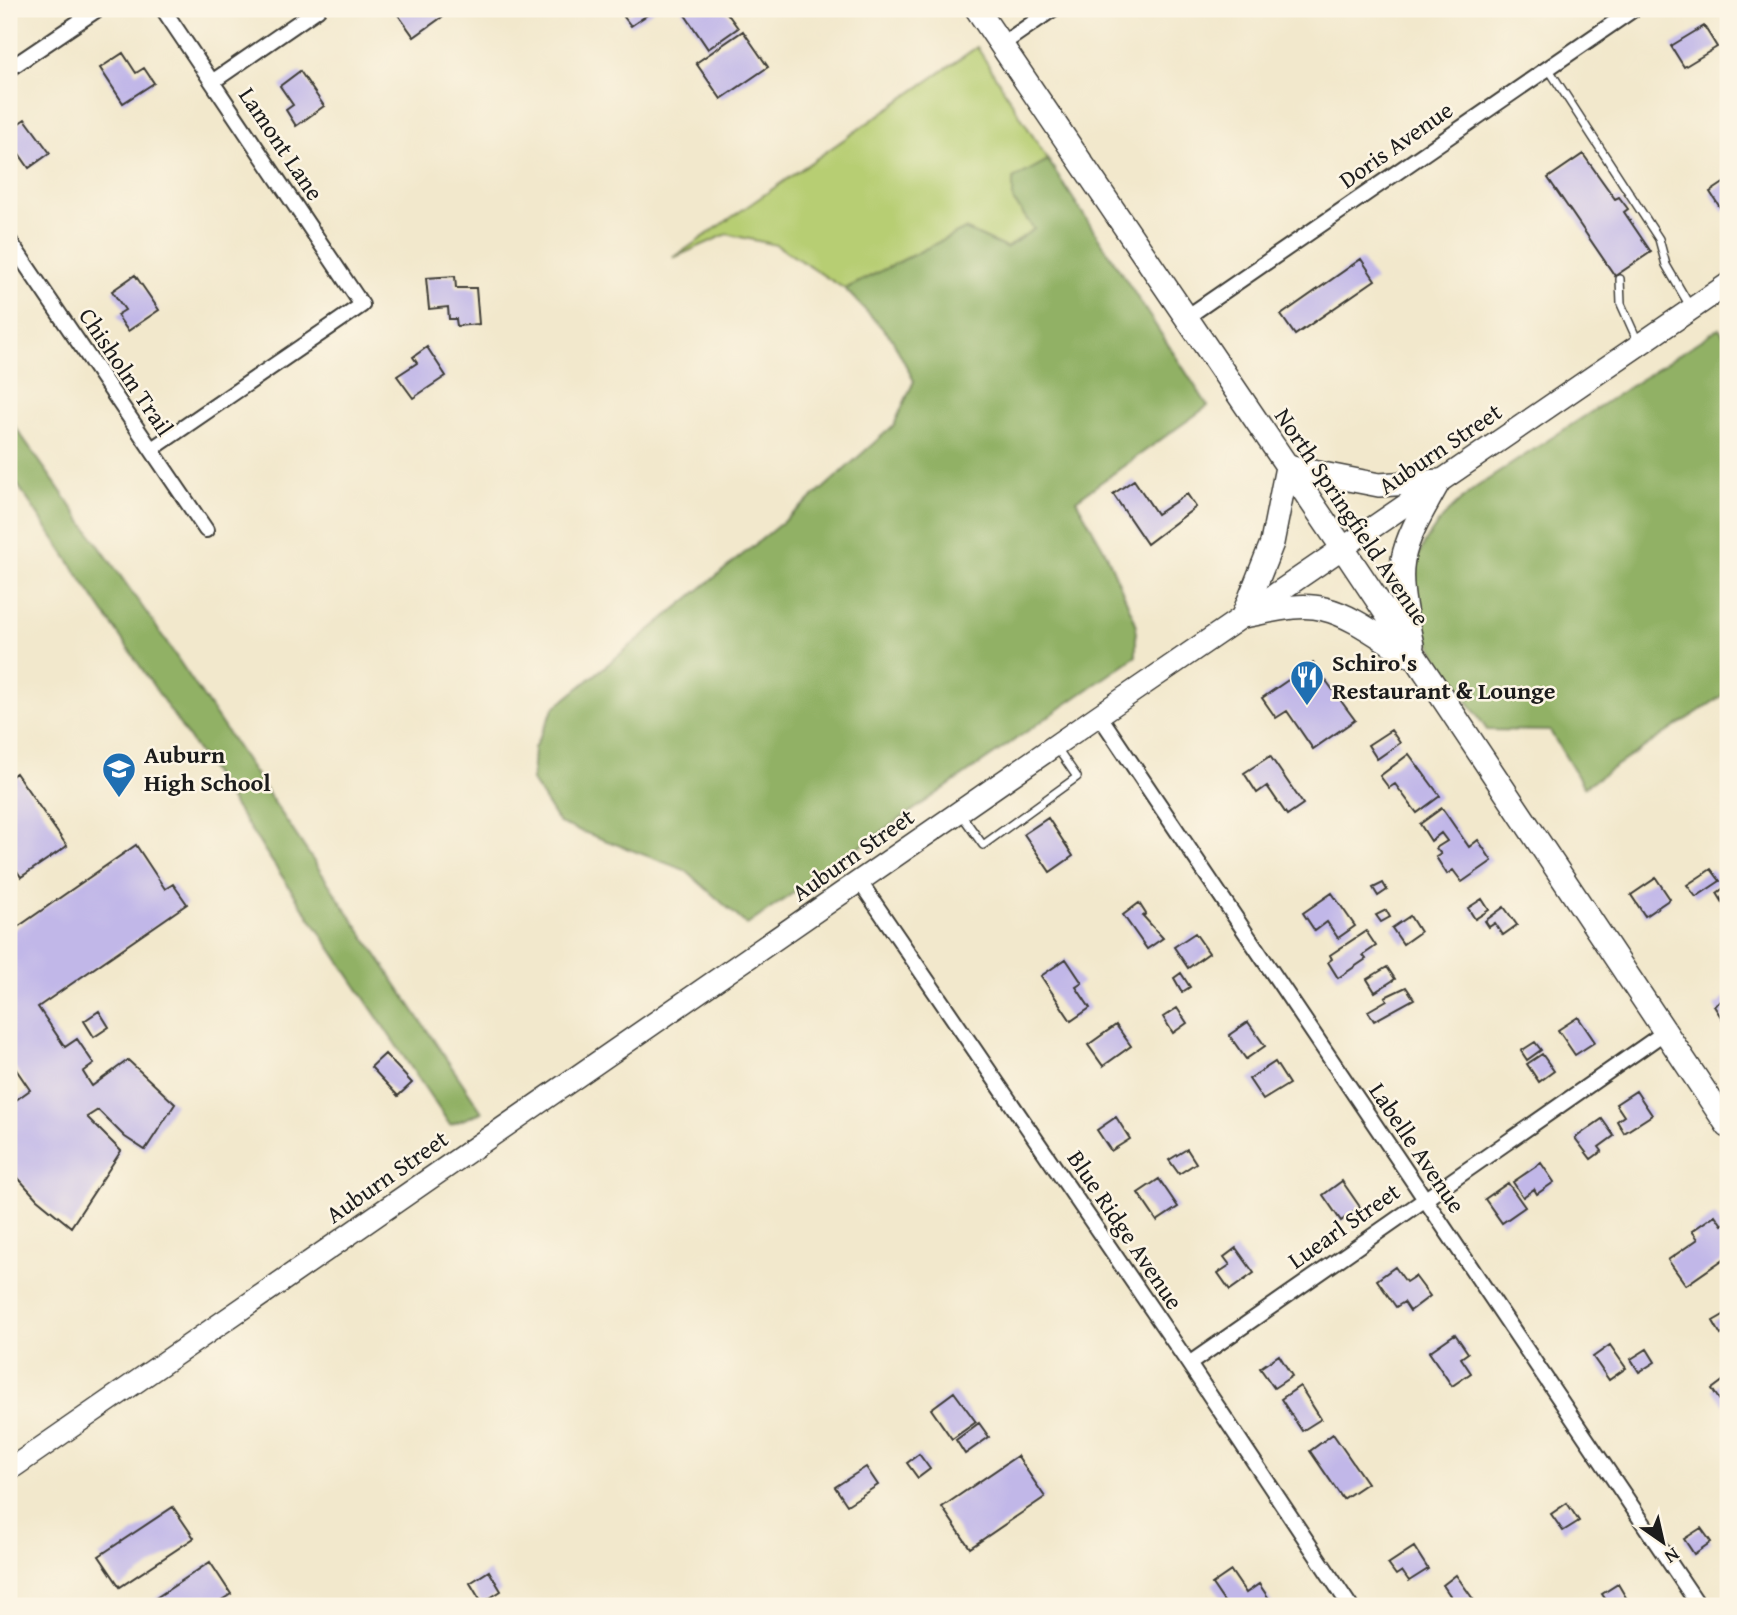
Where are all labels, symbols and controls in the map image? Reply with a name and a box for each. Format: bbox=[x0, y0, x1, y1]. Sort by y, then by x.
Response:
street label: Lamont Lane bbox=[231, 80, 332, 207]
street label: Doris Avenue bbox=[1332, 92, 1460, 197]
street label: Chisholm Trail bbox=[71, 301, 182, 443]
street label: Auburn Street bbox=[1371, 394, 1509, 503]
street label: North Springfield Avenue bbox=[1266, 401, 1439, 633]
place label: Schiro's Restaurant & Lounge bbox=[1332, 645, 1556, 708]
restaurant icon: Schiro's Restaurant & Lounge bbox=[1288, 658, 1326, 707]
place label: Auburn High School bbox=[144, 737, 271, 800]
school or university icon: Auburn High School bbox=[100, 750, 138, 799]
street label: Auburn Street bbox=[784, 799, 921, 910]
street label: Labelle Avenue bbox=[1361, 1076, 1474, 1220]
street label: Auburn Street bbox=[318, 1121, 455, 1232]
street label: Blue Ridge Avenue bbox=[1059, 1143, 1192, 1316]
street label: Luearl Street bbox=[1280, 1174, 1407, 1277]
north arrow bbox=[1628, 1506, 1698, 1576]
text: N bbox=[1659, 1541, 1686, 1571]

